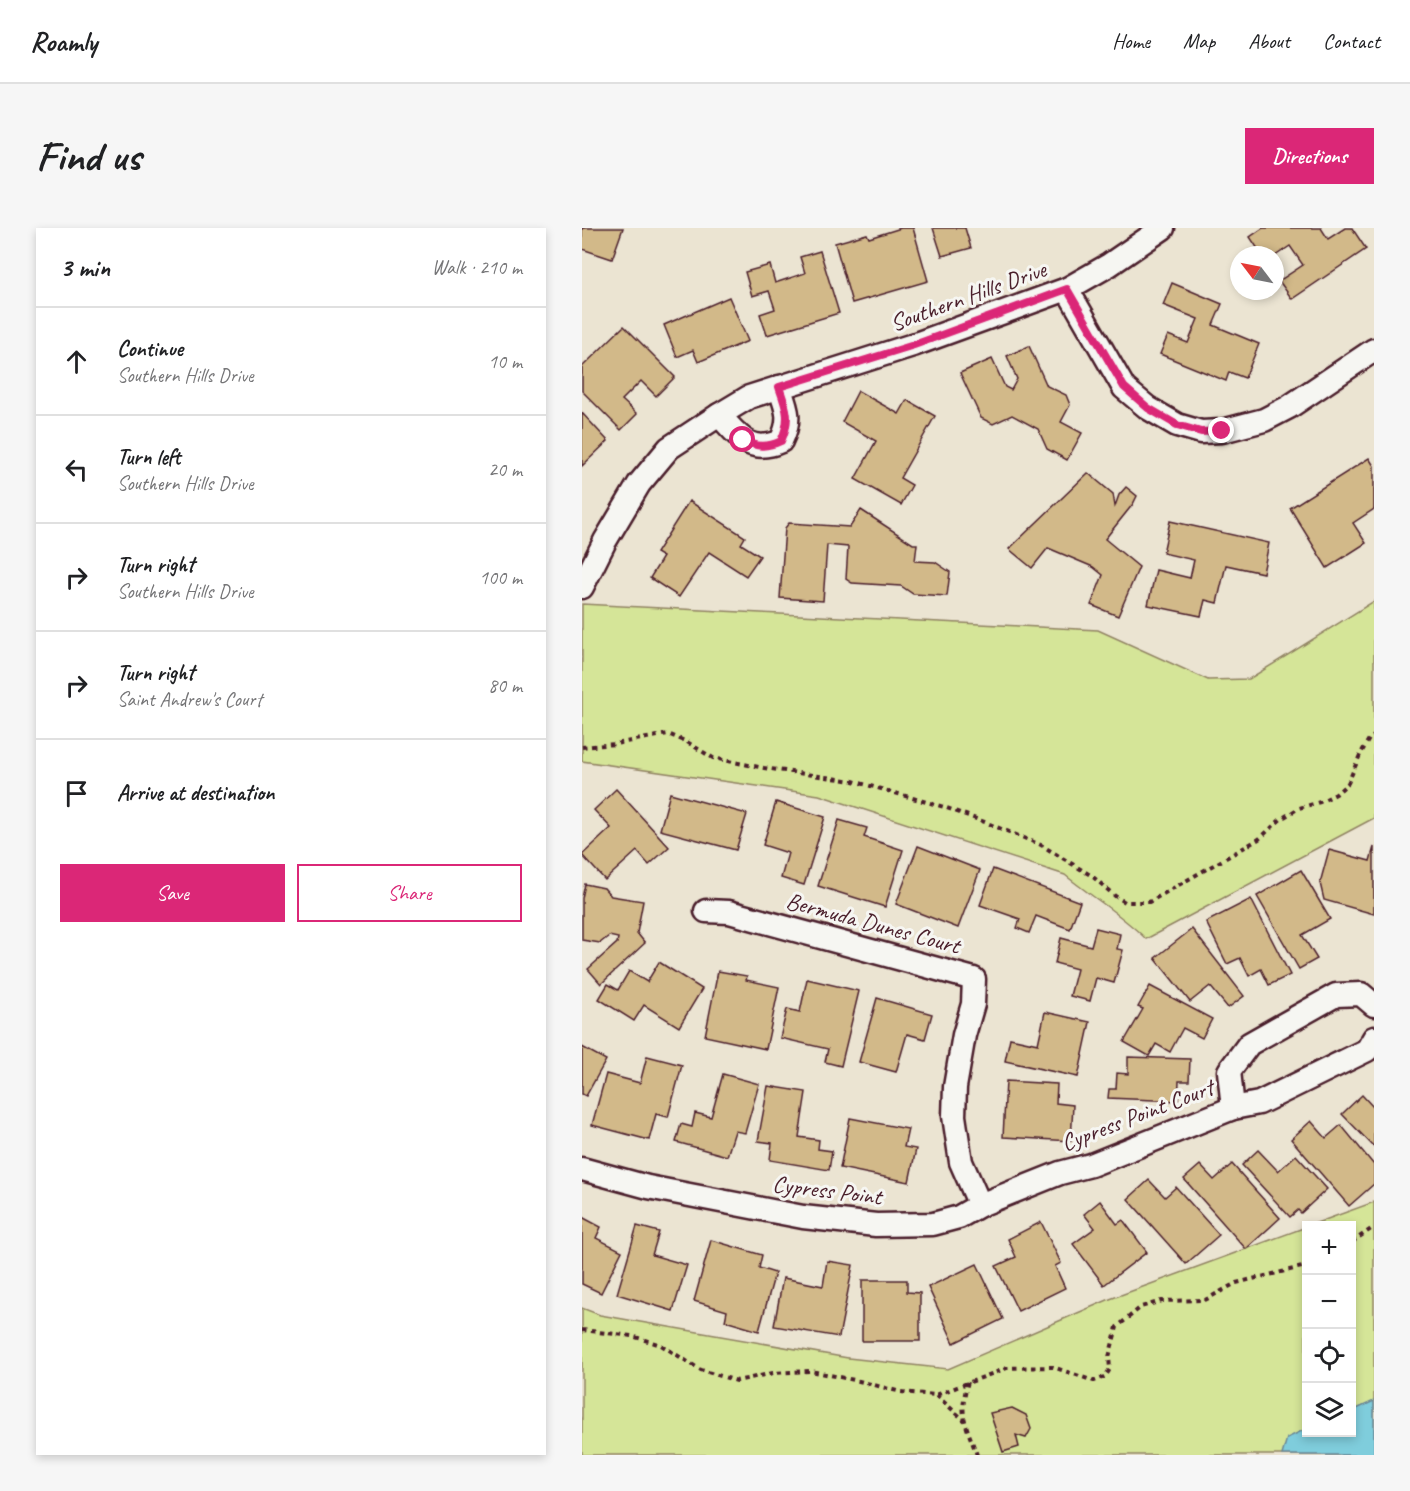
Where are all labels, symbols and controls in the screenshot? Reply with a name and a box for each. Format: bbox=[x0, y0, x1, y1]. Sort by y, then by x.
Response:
text: Roamly bbox=[30, 24, 97, 59]
text: Home bbox=[1112, 28, 1150, 54]
text: Map bbox=[1183, 28, 1215, 54]
text: About bbox=[1248, 28, 1290, 54]
text: Contact bbox=[1323, 28, 1380, 54]
button: Directions bbox=[1245, 128, 1374, 184]
text: Find us bbox=[36, 130, 141, 183]
north arrow bbox=[1230, 246, 1284, 300]
text: 3 min bbox=[60, 251, 110, 284]
street label: Southern Hills Drive bbox=[886, 253, 1052, 338]
text: Walk · 210 m bbox=[432, 255, 522, 280]
text: Continue bbox=[117, 335, 183, 363]
icon: ahead bbox=[60, 345, 93, 378]
text: 10 m bbox=[488, 349, 522, 374]
text: Southern Hills Drive bbox=[117, 363, 253, 388]
route end bbox=[1208, 417, 1234, 443]
route start bbox=[729, 426, 755, 452]
text: Turn left bbox=[117, 443, 181, 471]
icon: left bbox=[60, 453, 93, 486]
text: 20 m bbox=[488, 457, 522, 482]
text: Southern Hills Drive bbox=[117, 471, 253, 496]
text: Turn right bbox=[117, 551, 194, 579]
icon: right bbox=[60, 561, 93, 594]
text: 100 m bbox=[479, 565, 522, 590]
text: Southern Hills Drive bbox=[117, 579, 253, 604]
text: Turn right bbox=[117, 659, 194, 687]
icon: right bbox=[60, 669, 93, 702]
text: 80 m bbox=[488, 673, 522, 698]
text: Saint Andrew's Court bbox=[117, 687, 262, 712]
icon: arrive bbox=[60, 777, 93, 810]
text: Arrive at destination bbox=[117, 779, 274, 807]
button: Save bbox=[60, 864, 285, 922]
button: Share bbox=[297, 864, 522, 922]
street label: Bermuda Dunes Court bbox=[783, 885, 965, 961]
street label: Cypress Point Court bbox=[1057, 1071, 1220, 1158]
street label: Cypress Point bbox=[771, 1168, 885, 1212]
map controls bbox=[1302, 1221, 1356, 1437]
button: + bbox=[1302, 1221, 1356, 1275]
button: − bbox=[1302, 1275, 1356, 1329]
button: locate bbox=[1302, 1329, 1356, 1383]
button: layers bbox=[1302, 1383, 1356, 1437]

